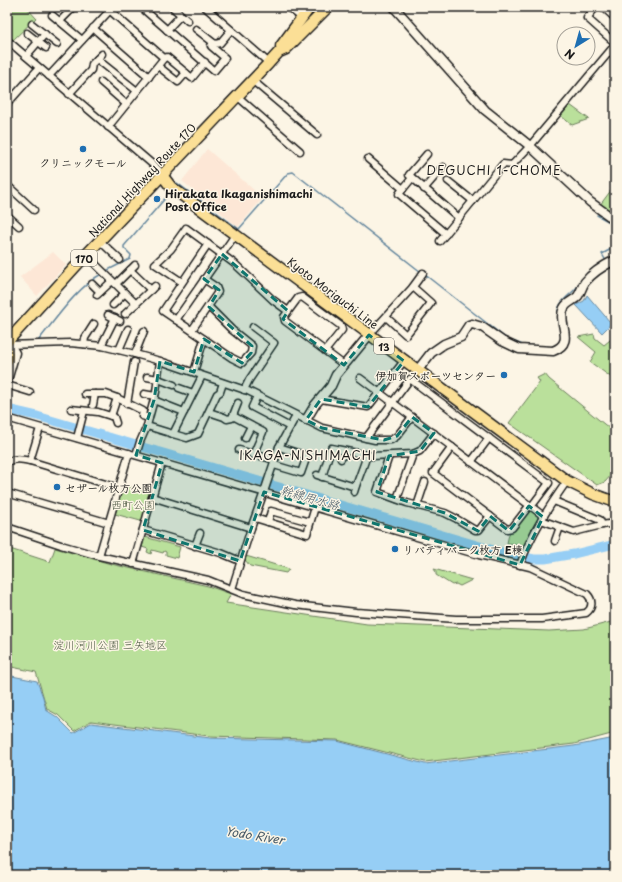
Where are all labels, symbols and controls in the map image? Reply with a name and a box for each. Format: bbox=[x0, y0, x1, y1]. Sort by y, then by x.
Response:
north arrow bbox=[556, 26, 596, 66]
text: N bbox=[561, 45, 578, 64]
street label: National Highway Route 170 bbox=[84, 119, 200, 241]
marker: クリニックモール bbox=[78, 144, 88, 154]
place label: クリニックモール bbox=[39, 154, 127, 171]
district label: DEGUCHI 1-CHOME bbox=[426, 161, 562, 179]
place label: Hirakata Ikaganishimachi Post Office bbox=[165, 185, 313, 215]
marker: Hirakata Ikaganishimachi Post Office bbox=[152, 194, 162, 204]
road number: 170 bbox=[71, 250, 97, 266]
street label: Kyoto Moriguchi Line bbox=[284, 253, 382, 333]
road number: 13 bbox=[374, 338, 394, 354]
place label: 伊加賀スポーツセンター bbox=[375, 367, 496, 384]
marker: 伊加賀スポーツセンター bbox=[499, 370, 509, 380]
district label: IKAGA-NISHIMACHI bbox=[239, 446, 377, 464]
place label: セザール枚方公園 bbox=[65, 479, 153, 496]
water label: 幹線用水路 bbox=[279, 480, 342, 514]
marker: セザール枚方公園 bbox=[52, 482, 62, 492]
park label: 西町公園 bbox=[111, 496, 155, 513]
place label: リバティパーク枚方 E棟 bbox=[403, 541, 524, 558]
marker: リバティパーク枚方 E棟 bbox=[390, 544, 400, 554]
park label: 淀川河川公園 三矢地区 bbox=[53, 636, 167, 653]
water label: Yodo River bbox=[224, 821, 287, 849]

